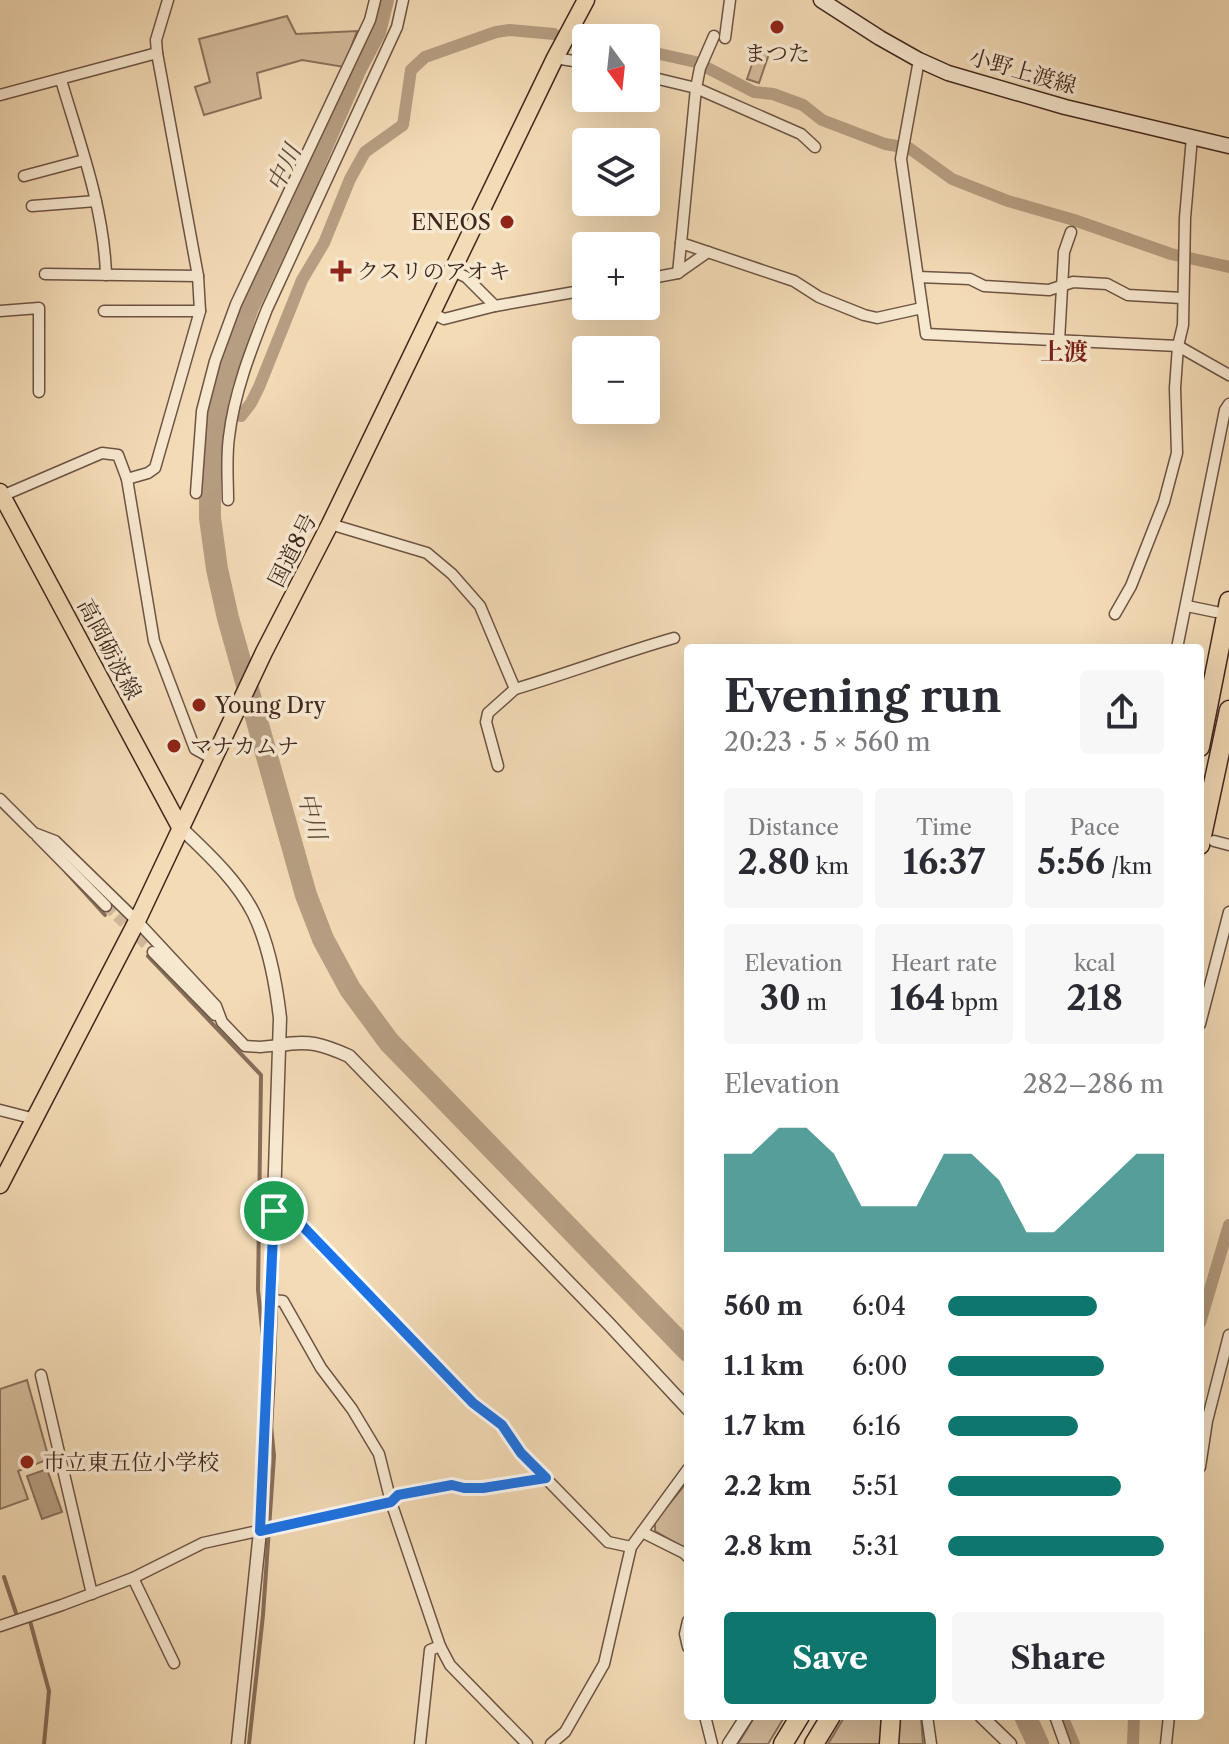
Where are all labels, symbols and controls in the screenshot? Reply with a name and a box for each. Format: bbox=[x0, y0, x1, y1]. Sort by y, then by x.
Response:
marker: まつた bbox=[768, 18, 786, 36]
north arrow bbox=[572, 24, 660, 112]
map controls bbox=[572, 24, 660, 424]
place label: まつた bbox=[744, 40, 810, 67]
street label: 小野上渡線 bbox=[966, 43, 1079, 100]
button: layers bbox=[572, 128, 660, 216]
water label: 中川 bbox=[260, 137, 308, 196]
place label: ENEOS bbox=[411, 209, 491, 236]
marker: ENEOS bbox=[498, 213, 516, 231]
button: + bbox=[572, 232, 660, 320]
place label: クスリのアオキ bbox=[357, 258, 511, 285]
marker: クスリのアオキ bbox=[332, 262, 350, 280]
button: − bbox=[572, 336, 660, 424]
district label: 上渡 bbox=[1040, 337, 1088, 366]
street label: 国道8号 bbox=[262, 509, 322, 592]
street label: 高岡砺波線 bbox=[72, 594, 147, 704]
text: Evening run bbox=[724, 669, 1001, 723]
button: share bbox=[1080, 670, 1164, 754]
place label: Young Dry bbox=[214, 692, 326, 719]
marker: Young Dry bbox=[190, 696, 208, 714]
text: 20:23 · 5 × 560 m bbox=[724, 726, 931, 758]
place label: マナカムナ bbox=[190, 733, 299, 760]
marker: マナカムナ bbox=[165, 737, 183, 755]
water label: 中川 bbox=[292, 789, 333, 846]
text: Distance bbox=[748, 814, 839, 841]
text: Time bbox=[916, 814, 972, 841]
text: Pace bbox=[1070, 814, 1120, 841]
text: 2.80 bbox=[738, 841, 810, 883]
text: 16:37 bbox=[903, 841, 985, 883]
text: 5:56 bbox=[1037, 841, 1105, 883]
text: km bbox=[810, 853, 849, 880]
text: /km bbox=[1105, 853, 1152, 880]
text: Elevation bbox=[744, 950, 842, 977]
text: Heart rate bbox=[891, 950, 997, 977]
text: kcal bbox=[1074, 950, 1115, 977]
text: 30 bbox=[760, 977, 801, 1019]
text: 164 bbox=[890, 977, 945, 1019]
text: 218 bbox=[1067, 977, 1123, 1019]
text: m bbox=[801, 989, 827, 1016]
text: bpm bbox=[945, 989, 998, 1016]
text: Elevation bbox=[724, 1068, 840, 1100]
text: 282–286 m bbox=[1023, 1068, 1164, 1100]
pin bbox=[240, 1177, 308, 1245]
icon: arrive bbox=[252, 1189, 296, 1233]
text: 560 m bbox=[724, 1290, 803, 1322]
text: 6:04 bbox=[852, 1290, 906, 1322]
text: 1.1 km bbox=[724, 1350, 804, 1382]
text: 6:00 bbox=[852, 1350, 907, 1382]
text: 1.7 km bbox=[724, 1410, 806, 1442]
text: 6:16 bbox=[852, 1410, 901, 1442]
place label: 市立東五位小学校 bbox=[43, 1449, 219, 1476]
marker: 市立東五位小学校 bbox=[18, 1453, 36, 1471]
text: 2.2 km bbox=[724, 1470, 811, 1502]
text: 5:51 bbox=[852, 1470, 898, 1502]
text: 2.8 km bbox=[724, 1530, 812, 1562]
text: 5:31 bbox=[852, 1530, 899, 1562]
button: Save bbox=[724, 1612, 936, 1704]
button: Share bbox=[952, 1612, 1164, 1704]

